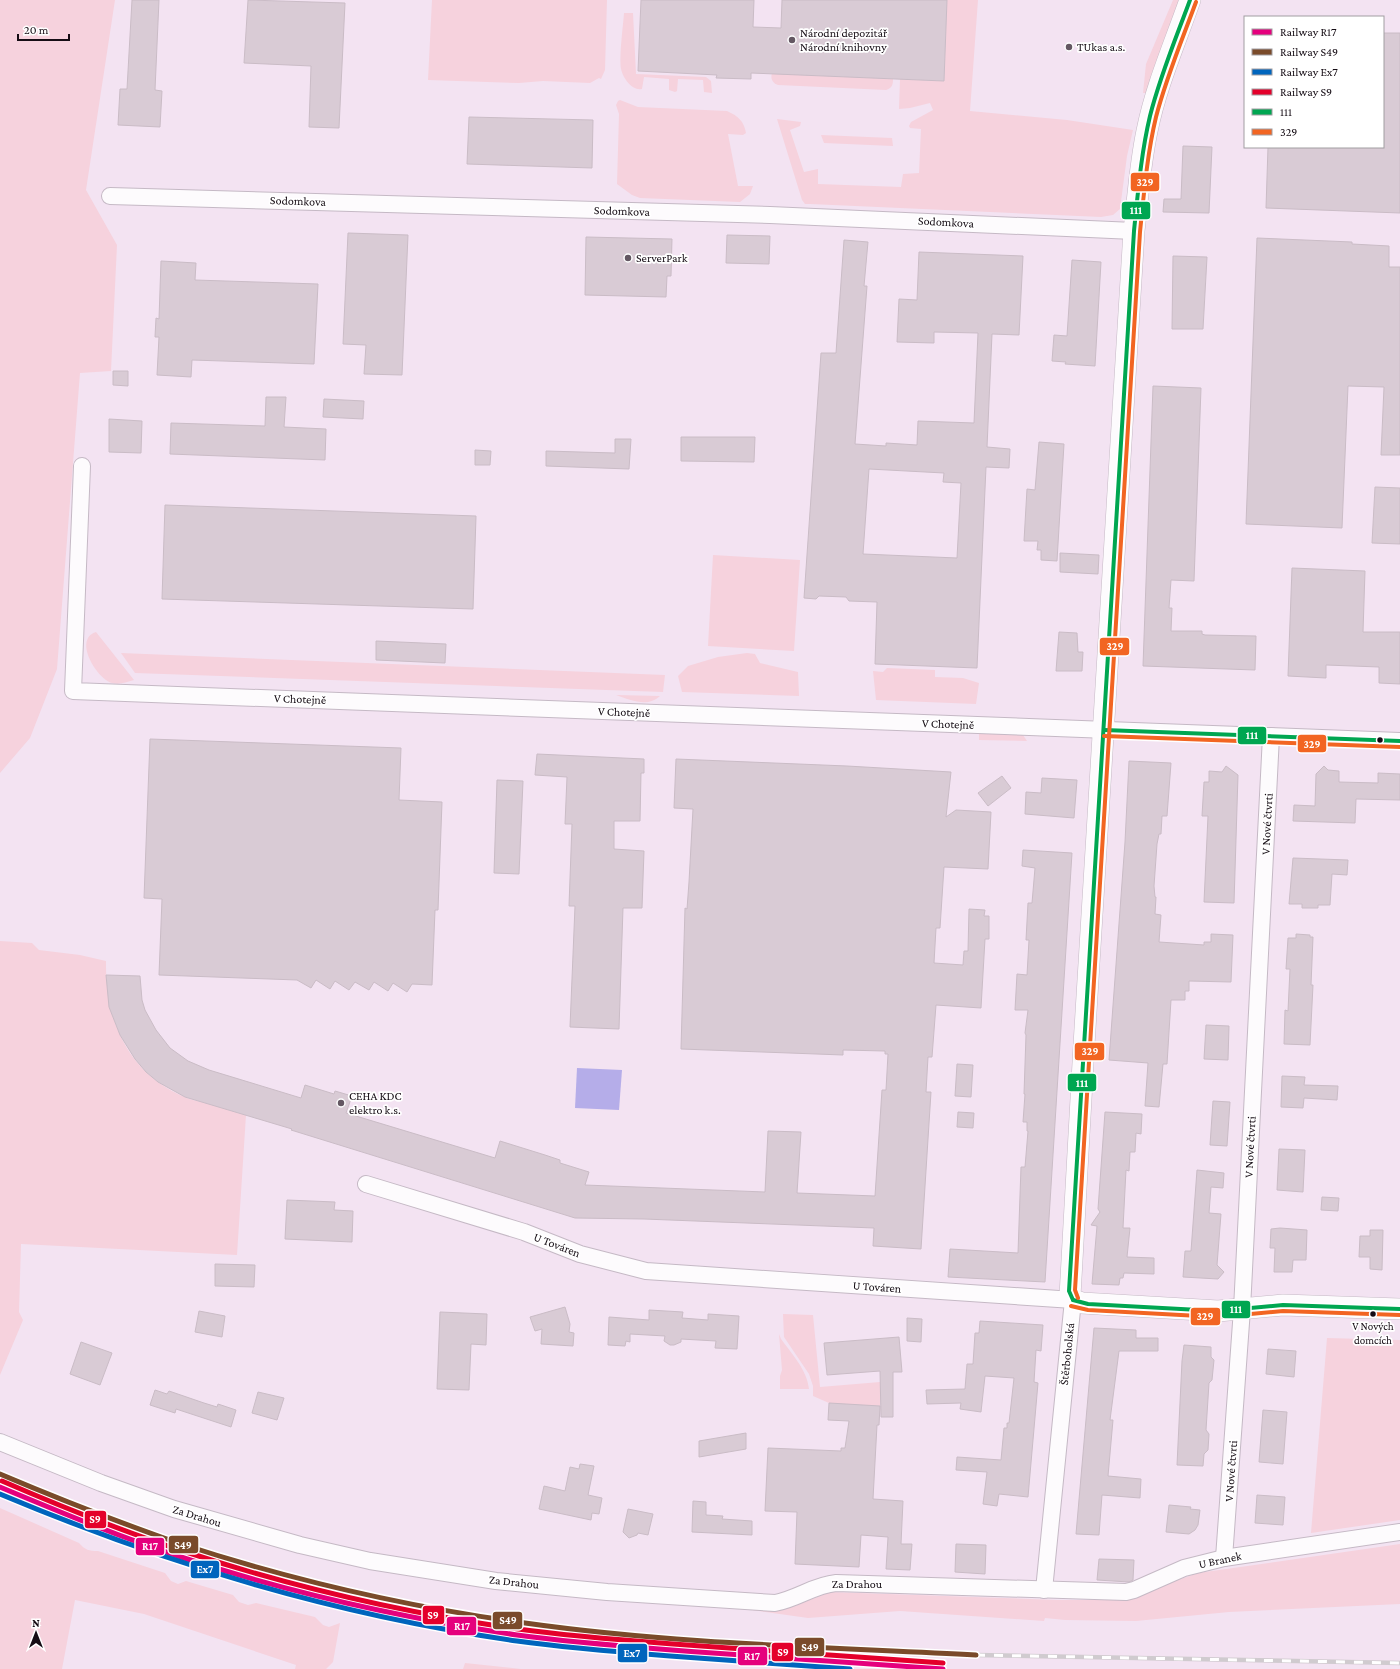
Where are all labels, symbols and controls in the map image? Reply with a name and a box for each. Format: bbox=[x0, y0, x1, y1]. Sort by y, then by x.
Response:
scale bar bbox=[18, 16, 69, 42]
legend bbox=[1244, 16, 1384, 148]
text: 20 m bbox=[24, 23, 49, 37]
text: Railway R17 bbox=[1280, 25, 1337, 39]
place label: Národní depozitář Národní knihovny bbox=[800, 26, 888, 54]
marker: Národní depozitář Národní knihovny bbox=[787, 35, 797, 45]
place label: TUkas a.s. bbox=[1077, 40, 1126, 54]
marker: TUkas a.s. bbox=[1064, 42, 1074, 52]
text: Railway S49 bbox=[1280, 45, 1338, 59]
text: Railway Ex7 bbox=[1280, 65, 1338, 79]
text: Railway S9 bbox=[1280, 85, 1332, 99]
text: 111 bbox=[1280, 105, 1292, 119]
text: 329 bbox=[1280, 125, 1297, 139]
line badge: 329 bbox=[1130, 172, 1160, 192]
text: 329 bbox=[1137, 176, 1153, 188]
street label: Sodomkova bbox=[270, 193, 327, 209]
line badge: 111 bbox=[1121, 201, 1151, 220]
street label: Sodomkova bbox=[594, 203, 651, 219]
text: 111 bbox=[1130, 204, 1142, 216]
street label: Sodomkova bbox=[918, 214, 975, 230]
place label: ServerPark bbox=[636, 251, 688, 265]
marker: ServerPark bbox=[623, 253, 633, 263]
line badge: 329 bbox=[1099, 637, 1130, 656]
text: 329 bbox=[1107, 640, 1123, 652]
street label: V Chotejně bbox=[274, 691, 326, 707]
street label: V Chotejně bbox=[598, 704, 650, 720]
street label: V Chotejně bbox=[922, 716, 974, 732]
line badge: 111 bbox=[1237, 726, 1267, 745]
text: 111 bbox=[1246, 729, 1258, 741]
line badge: 329 bbox=[1297, 734, 1327, 753]
unlabelled marker bbox=[1375, 735, 1385, 745]
text: 329 bbox=[1304, 738, 1320, 750]
street label: V Nové čtvrti bbox=[1258, 793, 1276, 855]
line badge: 329 bbox=[1074, 1042, 1105, 1061]
text: 329 bbox=[1082, 1045, 1098, 1057]
line badge: 111 bbox=[1067, 1073, 1097, 1092]
text: 111 bbox=[1076, 1077, 1088, 1089]
place label: CEHA KDC elektro k.s. bbox=[349, 1089, 402, 1117]
marker: CEHA KDC elektro k.s. bbox=[336, 1098, 346, 1108]
street label: V Nové čtvrti bbox=[1241, 1116, 1259, 1178]
street label: U Továren bbox=[532, 1230, 583, 1260]
street label: U Továren bbox=[852, 1278, 902, 1296]
line badge: 111 bbox=[1221, 1300, 1251, 1319]
text: 111 bbox=[1230, 1303, 1242, 1315]
line badge: 329 bbox=[1190, 1307, 1221, 1326]
marker: V Nových domcích bbox=[1368, 1309, 1378, 1319]
text: 329 bbox=[1197, 1310, 1213, 1322]
place label: V Nových domcích bbox=[1352, 1320, 1394, 1346]
street label: Štěrboholská bbox=[1057, 1322, 1077, 1386]
street label: V Nové čtvrti bbox=[1222, 1440, 1240, 1502]
street label: Za Drahou bbox=[171, 1502, 224, 1530]
line badge: S9 bbox=[84, 1510, 107, 1529]
text: S9 bbox=[89, 1513, 101, 1525]
line badge: S49 bbox=[168, 1535, 199, 1554]
line badge: R17 bbox=[135, 1537, 165, 1556]
text: S49 bbox=[174, 1539, 192, 1551]
text: R17 bbox=[142, 1540, 158, 1552]
street label: U Branek bbox=[1197, 1549, 1243, 1571]
line badge: Ex7 bbox=[190, 1560, 220, 1579]
text: Ex7 bbox=[197, 1563, 213, 1575]
street label: Za Drahou bbox=[488, 1572, 540, 1592]
street label: Za Drahou bbox=[832, 1577, 883, 1591]
line badge: S9 bbox=[422, 1605, 445, 1625]
text: S9 bbox=[427, 1609, 439, 1621]
line badge: S49 bbox=[492, 1611, 523, 1630]
north arrow bbox=[16, 1613, 56, 1653]
text: S49 bbox=[499, 1614, 517, 1626]
line badge: R17 bbox=[446, 1616, 477, 1636]
text: N bbox=[32, 1617, 40, 1629]
text: R17 bbox=[454, 1620, 470, 1632]
line badge: S49 bbox=[794, 1637, 825, 1657]
text: S49 bbox=[801, 1641, 819, 1653]
line badge: S9 bbox=[771, 1642, 794, 1662]
line badge: Ex7 bbox=[617, 1643, 648, 1663]
line badge: R17 bbox=[737, 1646, 768, 1666]
text: S9 bbox=[777, 1646, 789, 1658]
text: Ex7 bbox=[624, 1647, 640, 1659]
text: R17 bbox=[744, 1650, 760, 1662]

